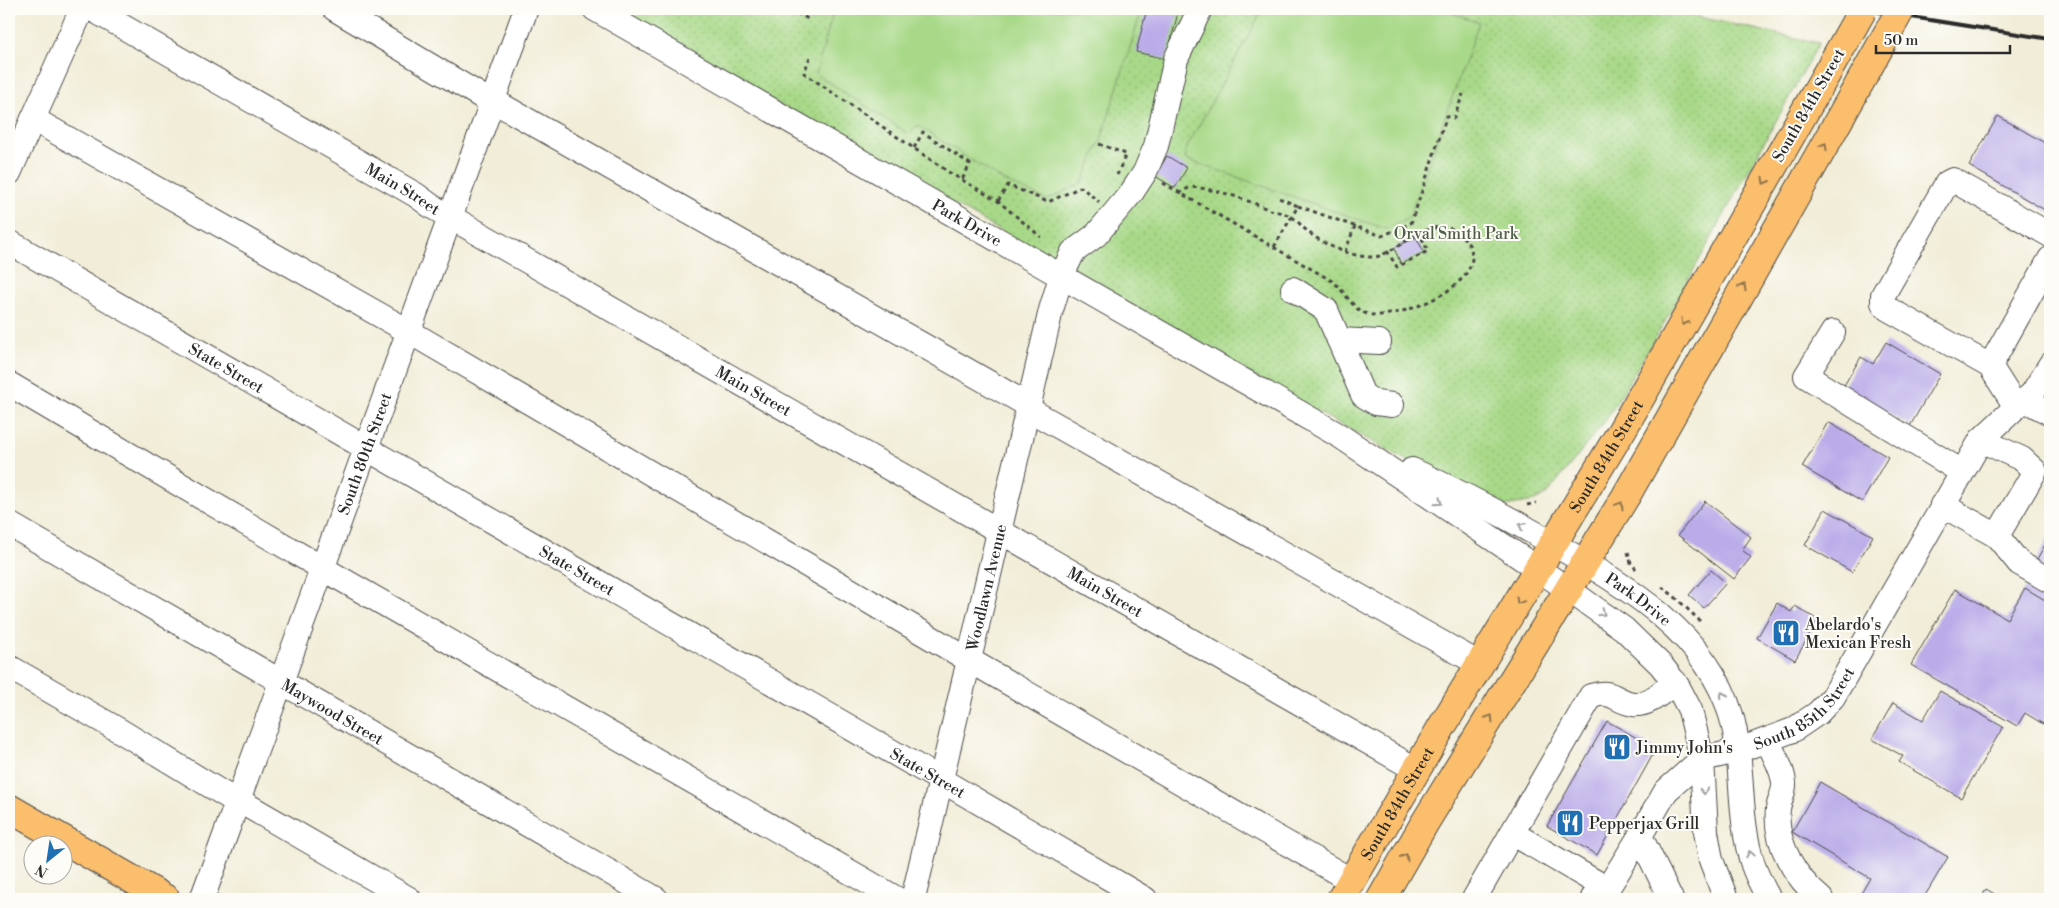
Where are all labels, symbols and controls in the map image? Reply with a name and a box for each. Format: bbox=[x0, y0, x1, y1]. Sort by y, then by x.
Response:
scale bar bbox=[1876, 22, 2010, 54]
text: 50 m bbox=[1884, 31, 1918, 50]
street label: South 84th Street bbox=[1768, 45, 1850, 166]
one-way arrow bbox=[1817, 142, 1827, 151]
street label: Main Street bbox=[361, 159, 443, 220]
one-way arrow bbox=[1761, 175, 1771, 184]
street label: Park Drive bbox=[928, 195, 1005, 251]
park label: Orval Smith Park bbox=[1394, 224, 1520, 244]
one-way arrow bbox=[1737, 283, 1747, 292]
one-way arrow bbox=[1680, 316, 1690, 325]
street label: State Street bbox=[185, 339, 267, 398]
street label: Main Street bbox=[712, 362, 795, 421]
street label: South 80th Street bbox=[334, 390, 397, 518]
street label: South 84th Street bbox=[1565, 396, 1648, 517]
one-way arrow bbox=[1433, 496, 1442, 505]
one-way arrow bbox=[1614, 501, 1624, 510]
street label: Woodlawn Avenue bbox=[962, 522, 1012, 654]
one-way arrow bbox=[1518, 522, 1527, 532]
street label: State Street bbox=[535, 541, 618, 601]
street label: Main Street bbox=[1063, 563, 1146, 622]
street label: Park Drive bbox=[1601, 569, 1675, 631]
one-way arrow bbox=[1516, 595, 1526, 604]
one-way arrow bbox=[1596, 607, 1606, 616]
place label: Abelardo's Mexican Fresh bbox=[1804, 615, 1912, 653]
restaurant icon: Abelardo's Mexican Fresh bbox=[1771, 618, 1801, 648]
street label: South 85th Street bbox=[1751, 663, 1859, 755]
street label: Maywood Street bbox=[277, 675, 387, 750]
one-way arrow bbox=[1718, 691, 1729, 700]
one-way arrow bbox=[1483, 715, 1493, 724]
restaurant icon: Jimmy John's bbox=[1602, 732, 1632, 762]
place label: Jimmy John's bbox=[1635, 738, 1733, 758]
street label: South 84th Street bbox=[1357, 743, 1439, 864]
street label: State Street bbox=[886, 744, 969, 803]
one-way arrow bbox=[1698, 787, 1709, 795]
restaurant icon: Pepperjax Grill bbox=[1555, 808, 1585, 838]
place label: Pepperjax Grill bbox=[1589, 814, 1700, 834]
north arrow bbox=[22, 836, 72, 886]
one-way arrow bbox=[1746, 850, 1756, 859]
one-way arrow bbox=[1399, 853, 1409, 862]
text: N bbox=[33, 860, 51, 881]

